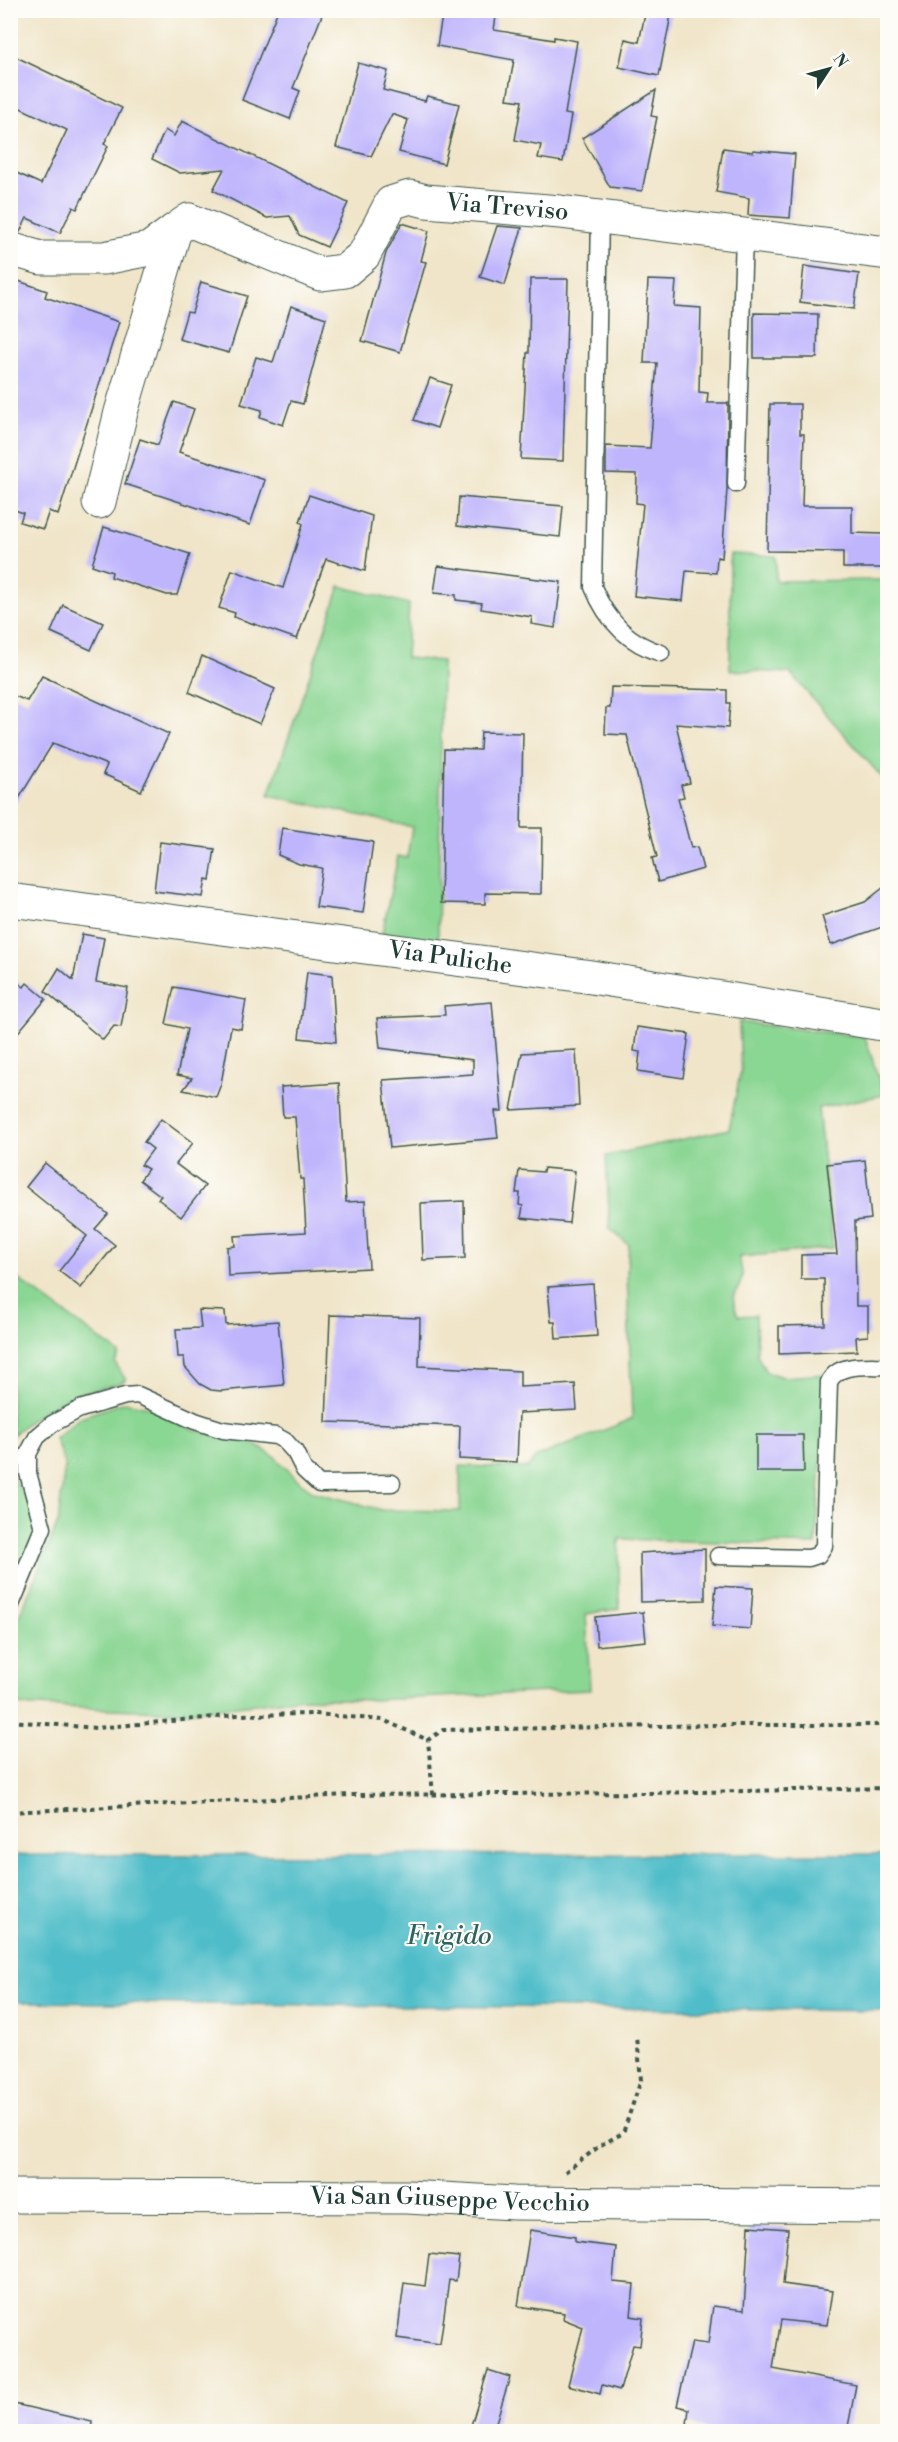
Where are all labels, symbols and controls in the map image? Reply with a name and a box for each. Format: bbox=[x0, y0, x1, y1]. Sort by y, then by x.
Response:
north arrow bbox=[799, 39, 859, 99]
text: N bbox=[829, 50, 852, 72]
street label: Via Treviso bbox=[444, 188, 570, 228]
street label: Via Puliche bbox=[385, 935, 514, 981]
water label: Frigido bbox=[406, 1920, 492, 1952]
street label: Via San Giuseppe Vecchio bbox=[309, 2182, 590, 2219]

